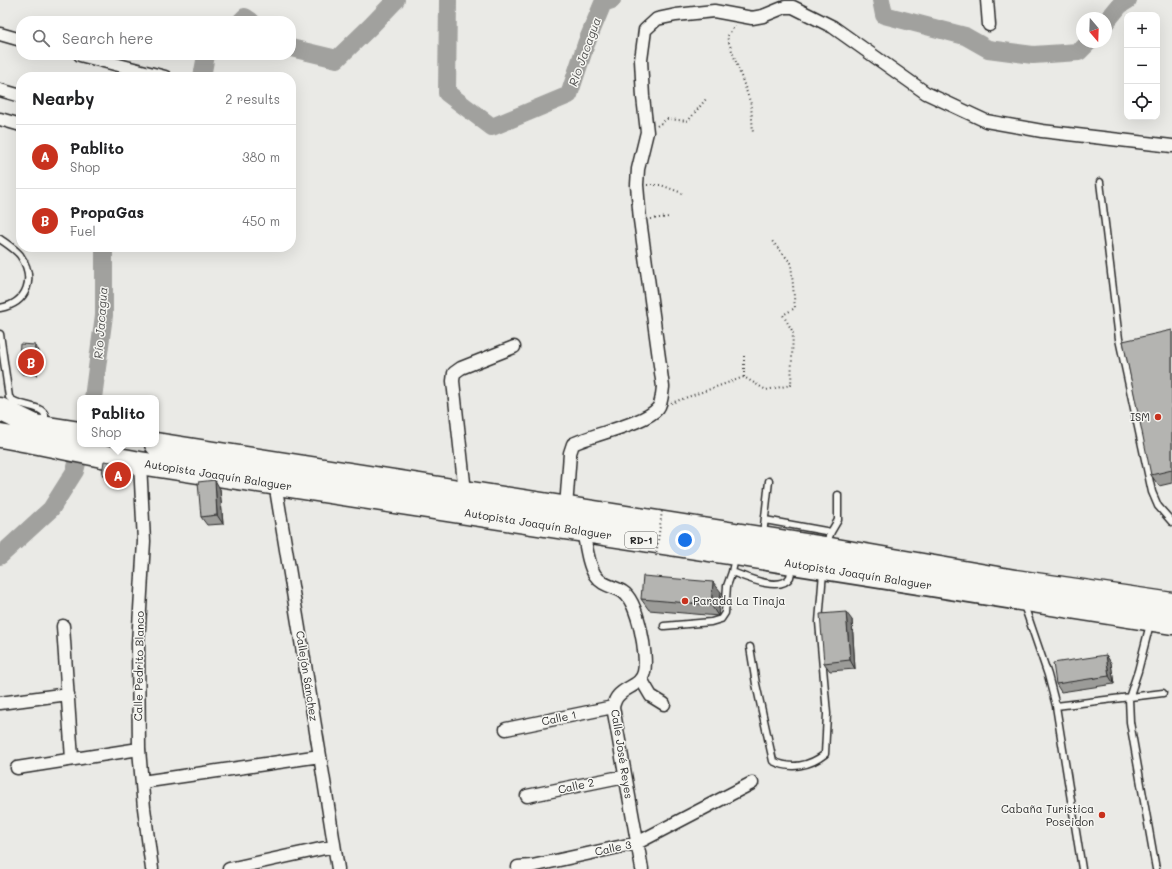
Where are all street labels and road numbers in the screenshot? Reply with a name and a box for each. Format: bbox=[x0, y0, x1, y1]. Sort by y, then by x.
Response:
street label: Autopista Joaquín Balaguer bbox=[143, 455, 293, 494]
street label: Autopista Joaquín Balaguer bbox=[463, 504, 613, 543]
road number: RD-1 bbox=[625, 532, 657, 548]
street label: Autopista Joaquín Balaguer bbox=[783, 554, 933, 593]
street label: Calle Pedrito Blanco bbox=[130, 610, 147, 721]
street label: Callejón Sánchez bbox=[293, 630, 322, 722]
street label: Calle 1 bbox=[540, 706, 578, 729]
street label: Calle José Reyes bbox=[608, 708, 637, 800]
street label: Calle 2 bbox=[556, 774, 595, 797]
street label: Calle 3 bbox=[593, 836, 633, 859]

